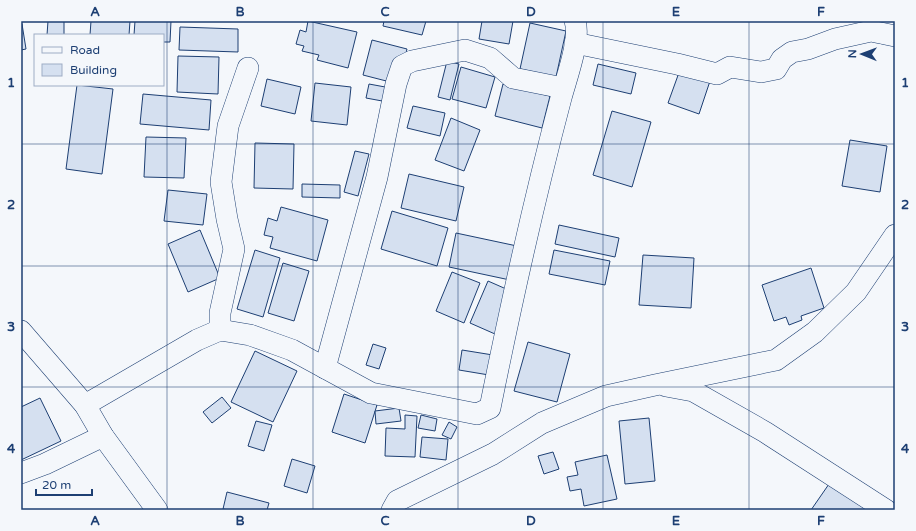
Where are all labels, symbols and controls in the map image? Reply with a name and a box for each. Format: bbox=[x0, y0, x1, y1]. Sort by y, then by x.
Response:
text: A bbox=[90, 4, 100, 20]
text: B bbox=[235, 4, 245, 20]
text: C bbox=[380, 4, 390, 20]
text: D bbox=[526, 4, 536, 20]
text: E bbox=[672, 4, 680, 20]
text: F bbox=[817, 4, 825, 20]
legend bbox=[34, 34, 164, 86]
north arrow bbox=[842, 34, 882, 74]
text: Road bbox=[70, 43, 100, 57]
text: N bbox=[846, 49, 859, 58]
text: Building bbox=[70, 63, 117, 77]
text: 1 bbox=[7, 75, 15, 91]
text: 1 bbox=[901, 75, 909, 91]
text: 2 bbox=[7, 197, 15, 213]
text: 2 bbox=[901, 197, 909, 213]
text: 3 bbox=[7, 319, 15, 335]
text: 3 bbox=[901, 319, 909, 335]
text: 4 bbox=[7, 441, 16, 457]
text: 4 bbox=[901, 441, 910, 457]
scale bar bbox=[36, 471, 92, 497]
text: 20 m bbox=[42, 478, 71, 492]
text: A bbox=[90, 513, 100, 529]
text: B bbox=[235, 513, 245, 529]
text: C bbox=[380, 513, 390, 529]
text: D bbox=[526, 513, 536, 529]
text: E bbox=[672, 513, 680, 529]
text: F bbox=[817, 513, 825, 529]

